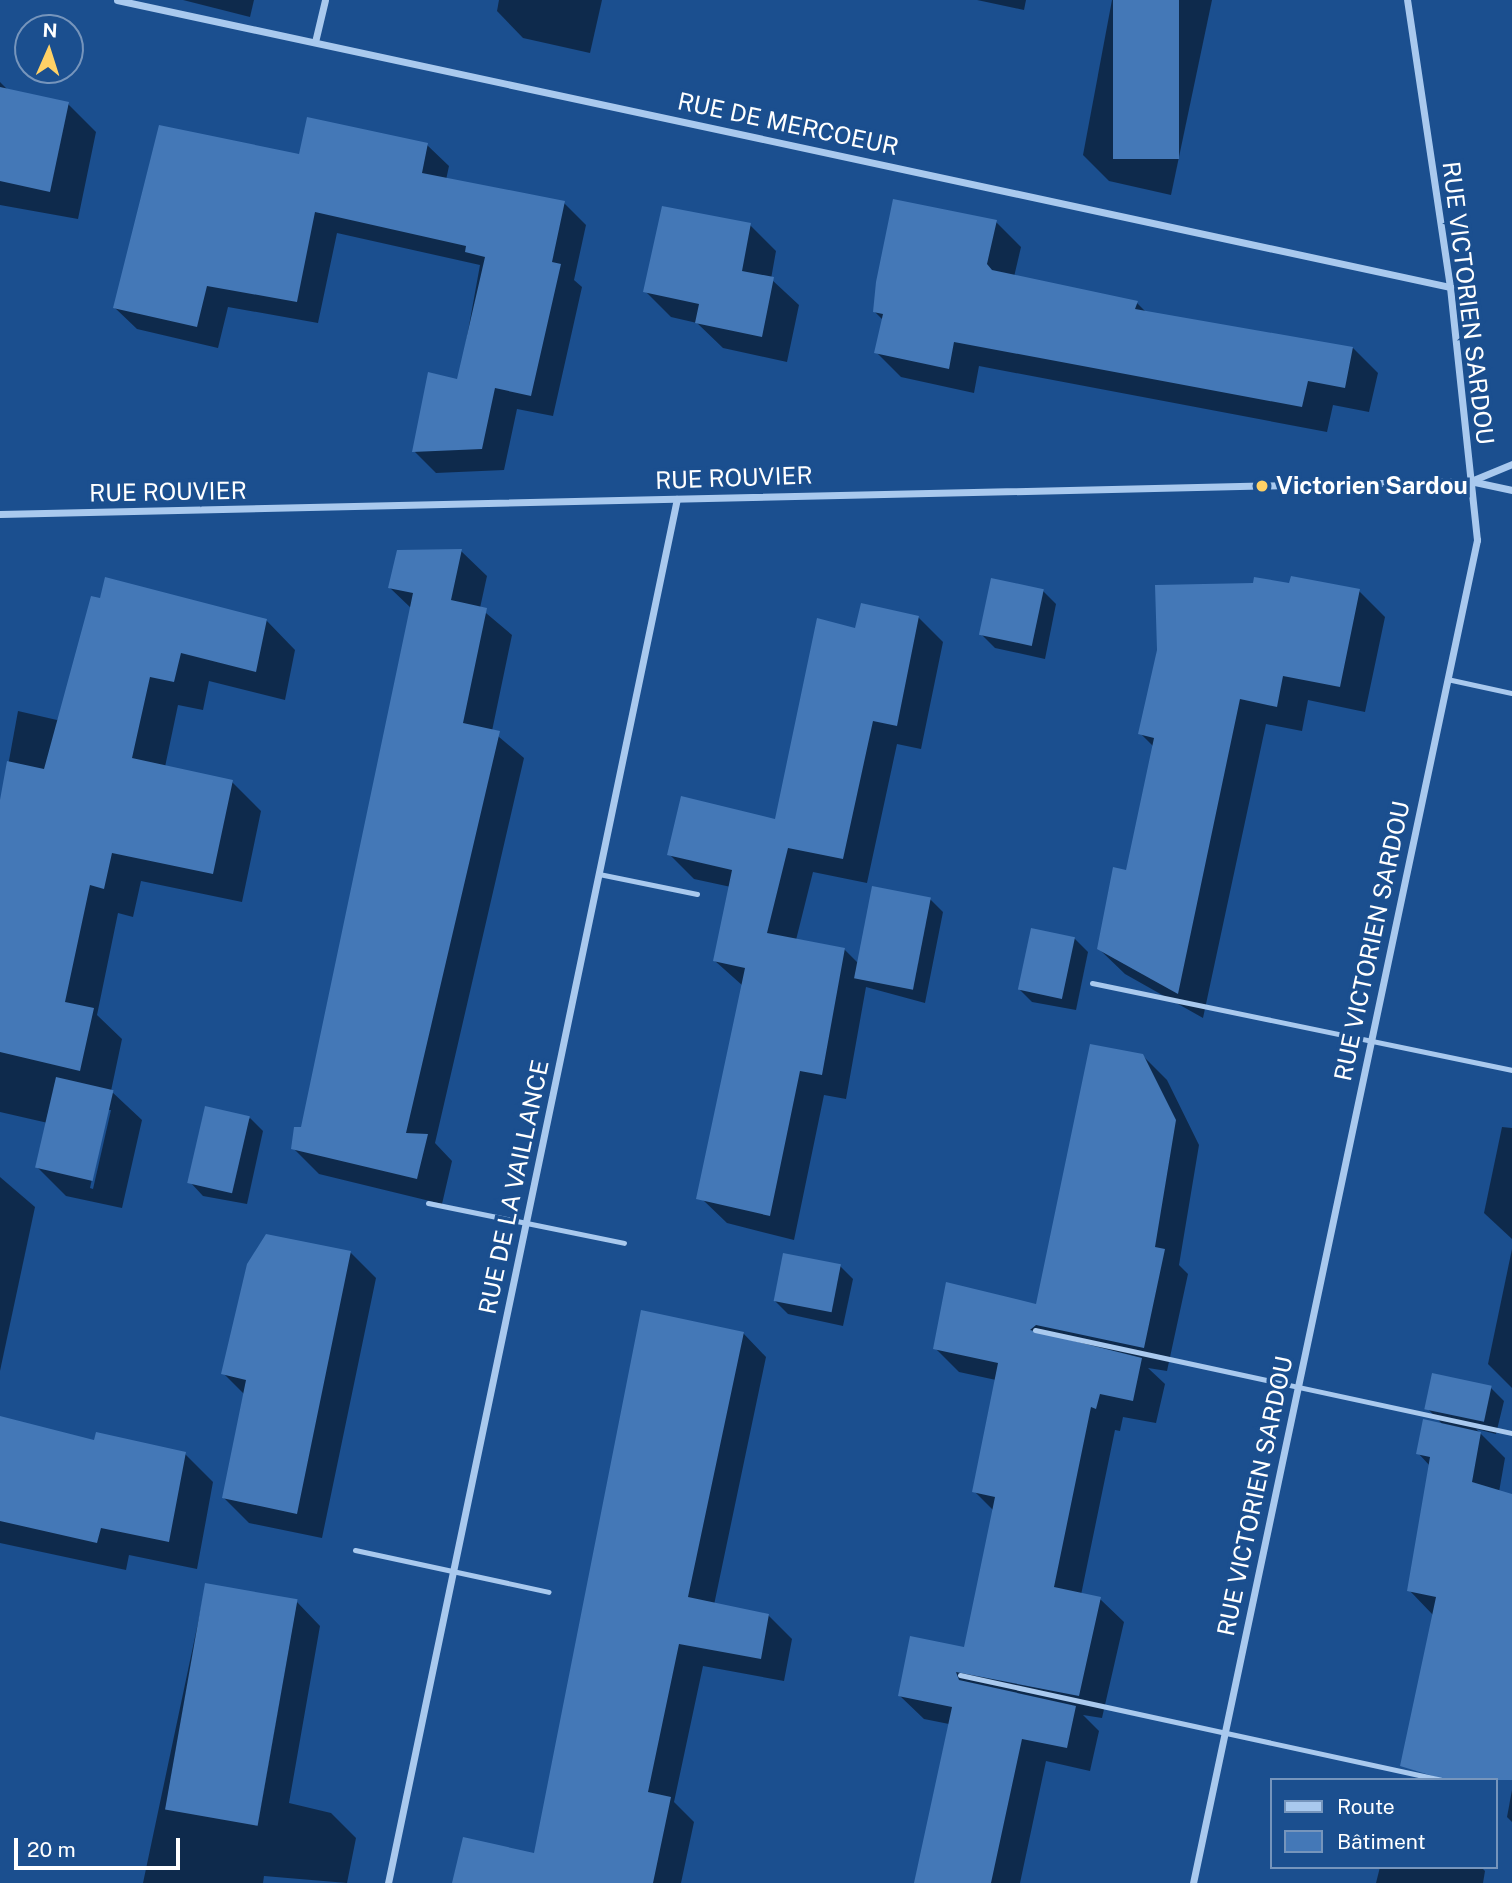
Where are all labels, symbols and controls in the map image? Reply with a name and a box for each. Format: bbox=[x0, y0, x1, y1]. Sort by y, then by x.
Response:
north arrow bbox=[14, 14, 84, 84]
text: N bbox=[42, 19, 58, 41]
street label: RUE DE MERCOEUR bbox=[675, 87, 901, 161]
street label: RUE VICTORIEN SARDOU bbox=[1436, 159, 1500, 447]
street label: RUE ROUVIER bbox=[655, 461, 813, 495]
place label: Victorien Sardou bbox=[1276, 472, 1468, 500]
street label: RUE ROUVIER bbox=[89, 476, 247, 508]
marker: Victorien Sardou bbox=[1254, 478, 1270, 494]
street label: RUE VICTORIEN SARDOU bbox=[1328, 798, 1416, 1084]
street label: RUE DE LA VAILLANCE bbox=[473, 1057, 555, 1317]
street label: RUE VICTORIEN SARDOU bbox=[1211, 1353, 1299, 1639]
legend bbox=[1270, 1778, 1498, 1869]
text: Route bbox=[1337, 1794, 1395, 1819]
scale bar bbox=[18, 1824, 184, 1868]
text: Bâtiment bbox=[1337, 1829, 1426, 1854]
text: 20 m bbox=[27, 1837, 76, 1862]

